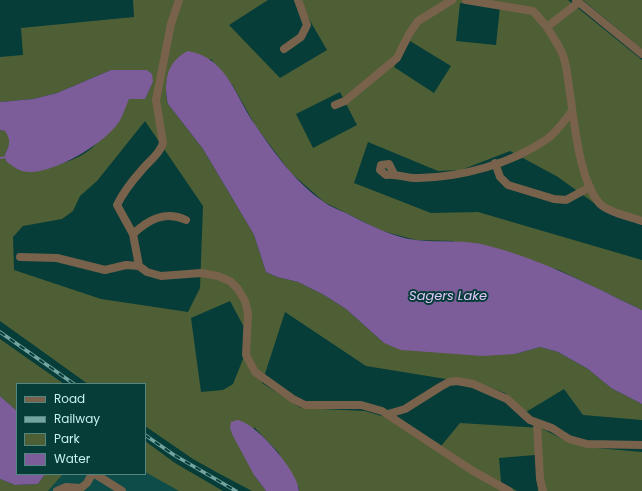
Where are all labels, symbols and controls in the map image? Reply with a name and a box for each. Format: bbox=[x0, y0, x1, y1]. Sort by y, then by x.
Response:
water label: Sagers Lake bbox=[409, 289, 487, 305]
legend bbox=[16, 383, 146, 475]
text: Road bbox=[54, 390, 85, 407]
text: Railway bbox=[54, 410, 100, 427]
text: Park bbox=[54, 430, 80, 447]
text: Water bbox=[54, 450, 90, 467]

